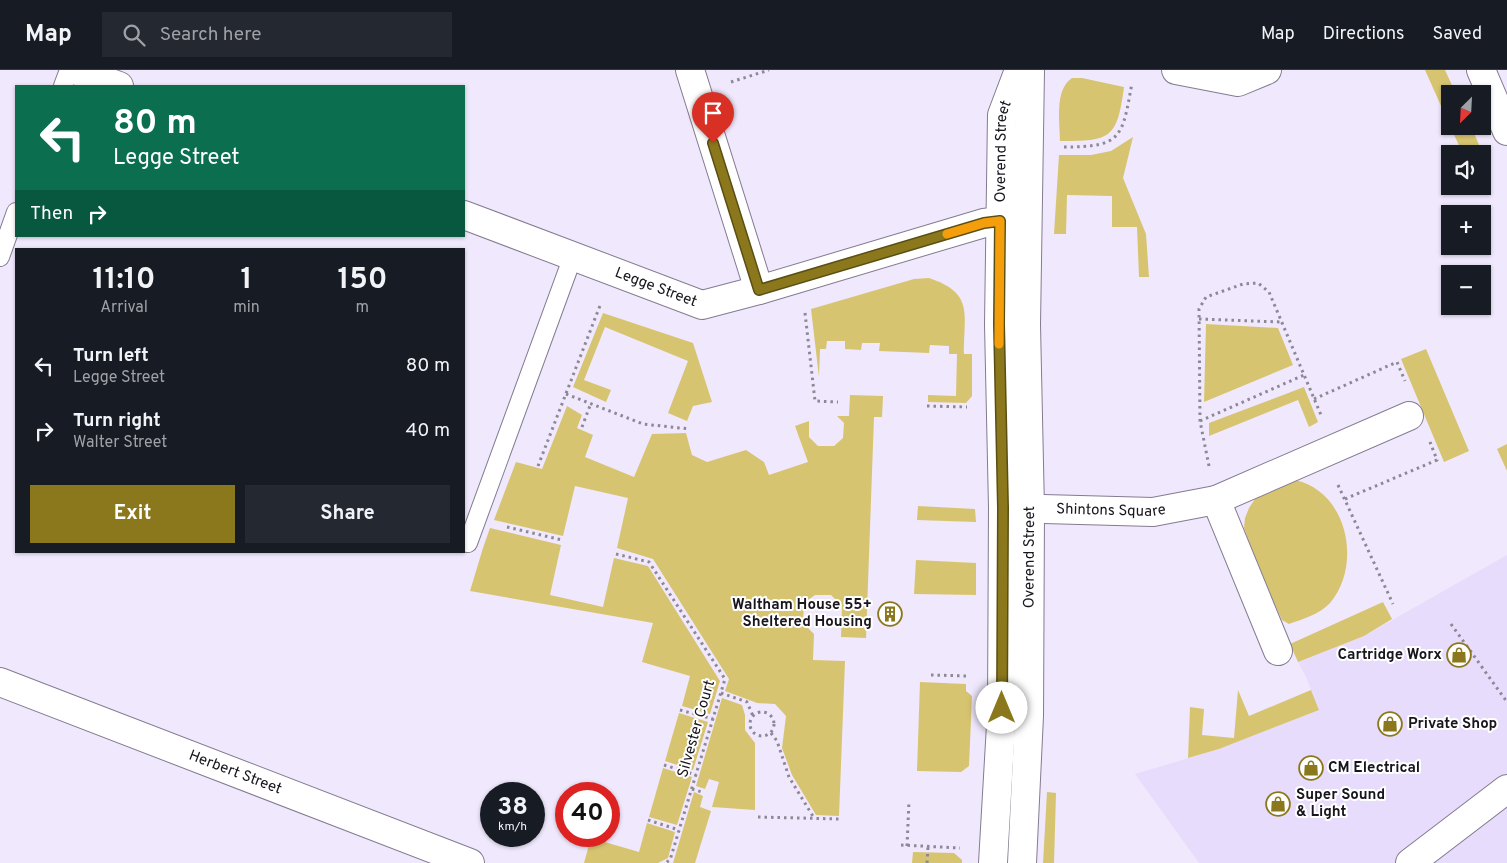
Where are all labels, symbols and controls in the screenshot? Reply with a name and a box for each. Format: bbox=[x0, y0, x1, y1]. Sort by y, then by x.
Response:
search box bbox=[102, 12, 452, 57]
text: Map bbox=[25, 20, 72, 50]
icon: search bbox=[120, 21, 148, 49]
text: Search here bbox=[160, 23, 261, 47]
text: Map bbox=[1261, 23, 1295, 46]
text: Directions bbox=[1323, 23, 1405, 46]
text: Saved bbox=[1433, 23, 1482, 46]
north arrow bbox=[1441, 85, 1491, 135]
map controls bbox=[1441, 85, 1491, 315]
pin bbox=[692, 92, 734, 143]
street label: Overend Street bbox=[991, 98, 1016, 203]
icon: arrive bbox=[699, 99, 727, 127]
text: 80 m bbox=[113, 102, 197, 146]
icon: left bbox=[30, 105, 95, 170]
text: Legge Street bbox=[113, 145, 240, 172]
button: sound bbox=[1441, 145, 1491, 195]
icon: right bbox=[83, 200, 111, 228]
text: Then bbox=[30, 202, 73, 226]
button: + bbox=[1441, 205, 1491, 255]
text: 11:10 bbox=[93, 262, 156, 299]
text: 1 bbox=[240, 262, 252, 299]
text: 150 bbox=[337, 262, 387, 299]
street label: Legge Street bbox=[612, 263, 700, 312]
button: − bbox=[1441, 265, 1491, 315]
text: Arrival bbox=[100, 298, 148, 318]
text: min bbox=[233, 298, 260, 318]
text: m bbox=[356, 298, 369, 318]
text: Turn left bbox=[73, 344, 149, 368]
icon: left bbox=[30, 352, 58, 380]
text: 80 m bbox=[406, 354, 450, 378]
text: Legge Street bbox=[73, 368, 165, 388]
text: Turn right bbox=[73, 409, 161, 433]
icon: right bbox=[30, 417, 58, 445]
text: 40 m bbox=[405, 419, 450, 443]
text: Walter Street bbox=[73, 433, 167, 453]
button: Exit bbox=[30, 485, 235, 543]
button: Share bbox=[245, 485, 450, 543]
street label: Shintons Square bbox=[1056, 500, 1167, 521]
street label: Overend Street bbox=[1020, 506, 1040, 608]
place label: Waltham House 55+ Sheltered Housing bbox=[732, 596, 872, 632]
building icon: Waltham House 55+ Sheltered Housing bbox=[877, 601, 903, 627]
shop icon: Cartridge Worx bbox=[1446, 642, 1472, 668]
place label: Cartridge Worx bbox=[1337, 646, 1442, 665]
street label: Silvester Court bbox=[674, 678, 720, 780]
position arrow bbox=[975, 681, 1027, 733]
shop icon: Private Shop bbox=[1377, 711, 1403, 737]
place label: Private Shop bbox=[1408, 715, 1497, 734]
street label: Herbert Street bbox=[186, 746, 284, 799]
shop icon: CM Electrical bbox=[1298, 755, 1324, 781]
place label: CM Electrical bbox=[1328, 759, 1420, 778]
speed limit sign: 40 bbox=[555, 782, 620, 847]
place label: Super Sound & Light bbox=[1296, 786, 1385, 822]
shop icon: Super Sound & Light bbox=[1265, 791, 1291, 817]
text: 38 bbox=[497, 792, 528, 824]
text: km/h bbox=[498, 819, 527, 835]

